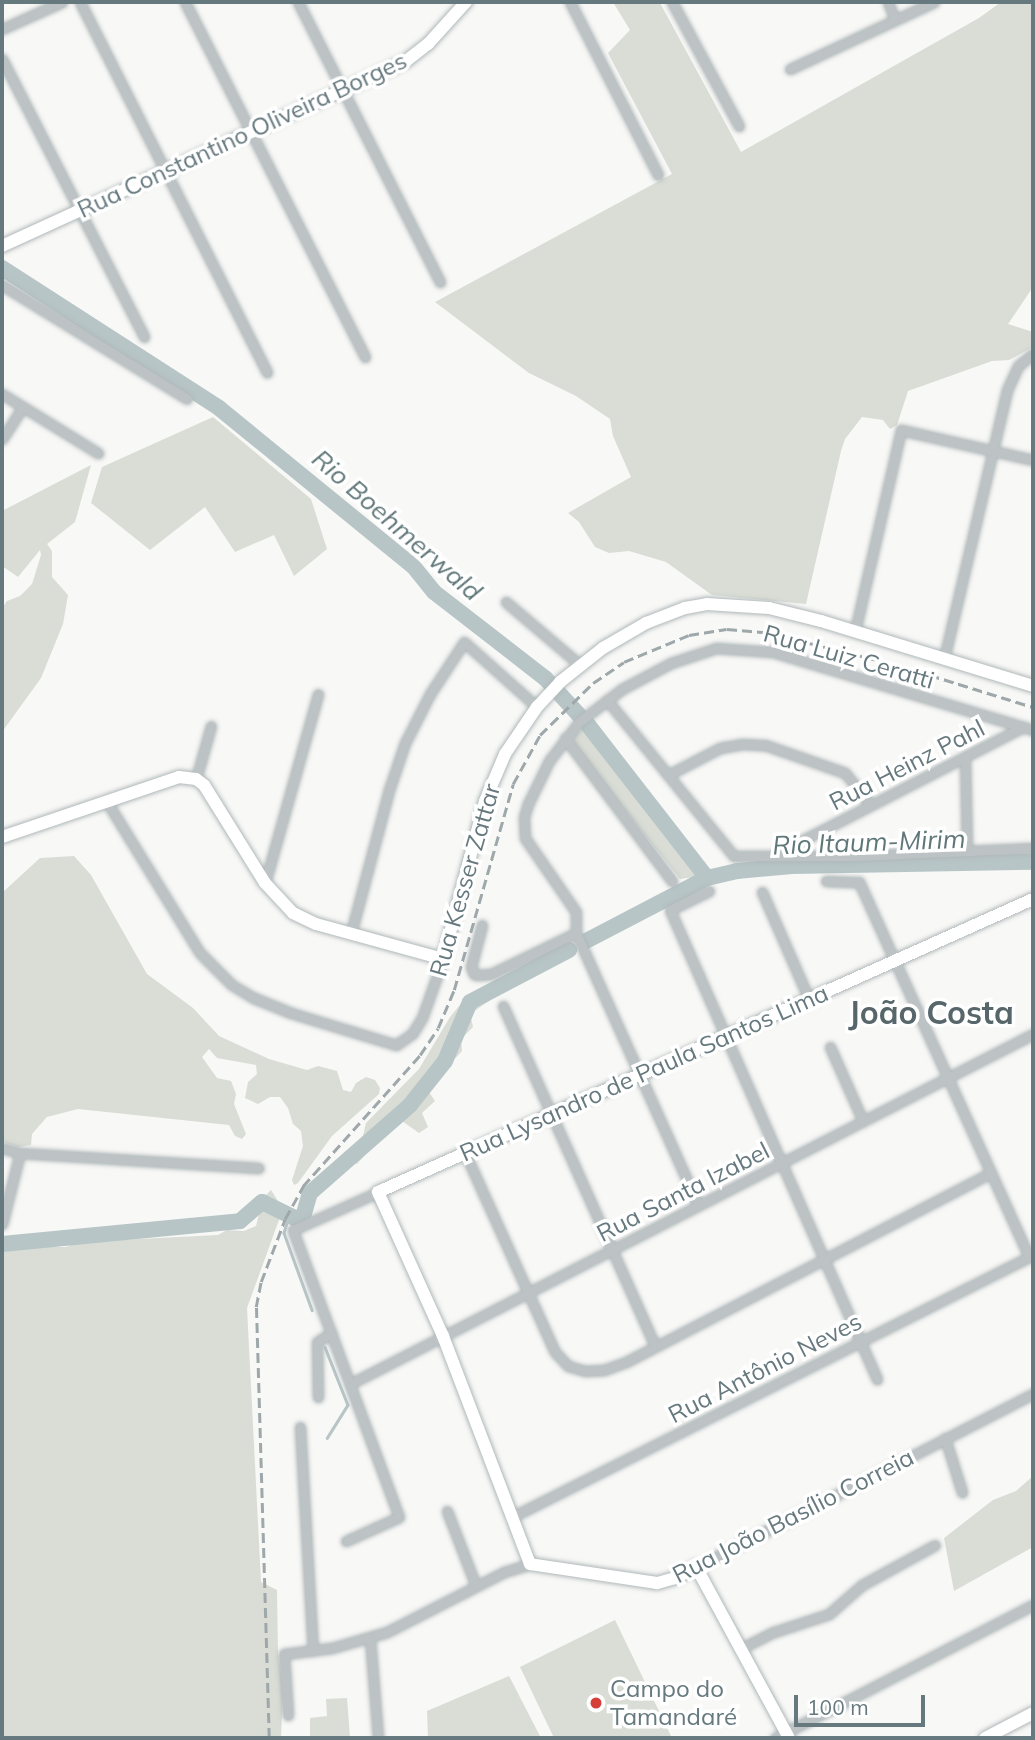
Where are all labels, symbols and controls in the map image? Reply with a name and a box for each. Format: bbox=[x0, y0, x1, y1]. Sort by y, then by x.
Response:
street label: Rua Constantino Oliveira Borges bbox=[73, 46, 411, 224]
water label: Rio Boehmerwald bbox=[306, 443, 488, 607]
street label: Rua Luiz Ceratti bbox=[760, 619, 938, 695]
street label: Rua Heinz Pahl bbox=[825, 714, 989, 816]
street label: Rua Kesser Zattar bbox=[424, 780, 506, 980]
water label: Rio Itaum-Mirim bbox=[772, 823, 966, 861]
street label: Rua Lysandro de Paula Santos Lima bbox=[455, 978, 833, 1168]
district label: João Costa bbox=[848, 993, 1014, 1031]
street label: Rua Santa Izabel bbox=[592, 1136, 774, 1248]
street label: Rua Antônio Neves bbox=[664, 1307, 866, 1429]
street label: Rua João Basílio Correia bbox=[668, 1443, 918, 1589]
place label: Campo do Tamandaré bbox=[610, 1675, 737, 1731]
scale bar bbox=[797, 1680, 928, 1724]
text: 100 m bbox=[807, 1694, 869, 1720]
marker: Campo do Tamandaré bbox=[588, 1695, 604, 1711]

